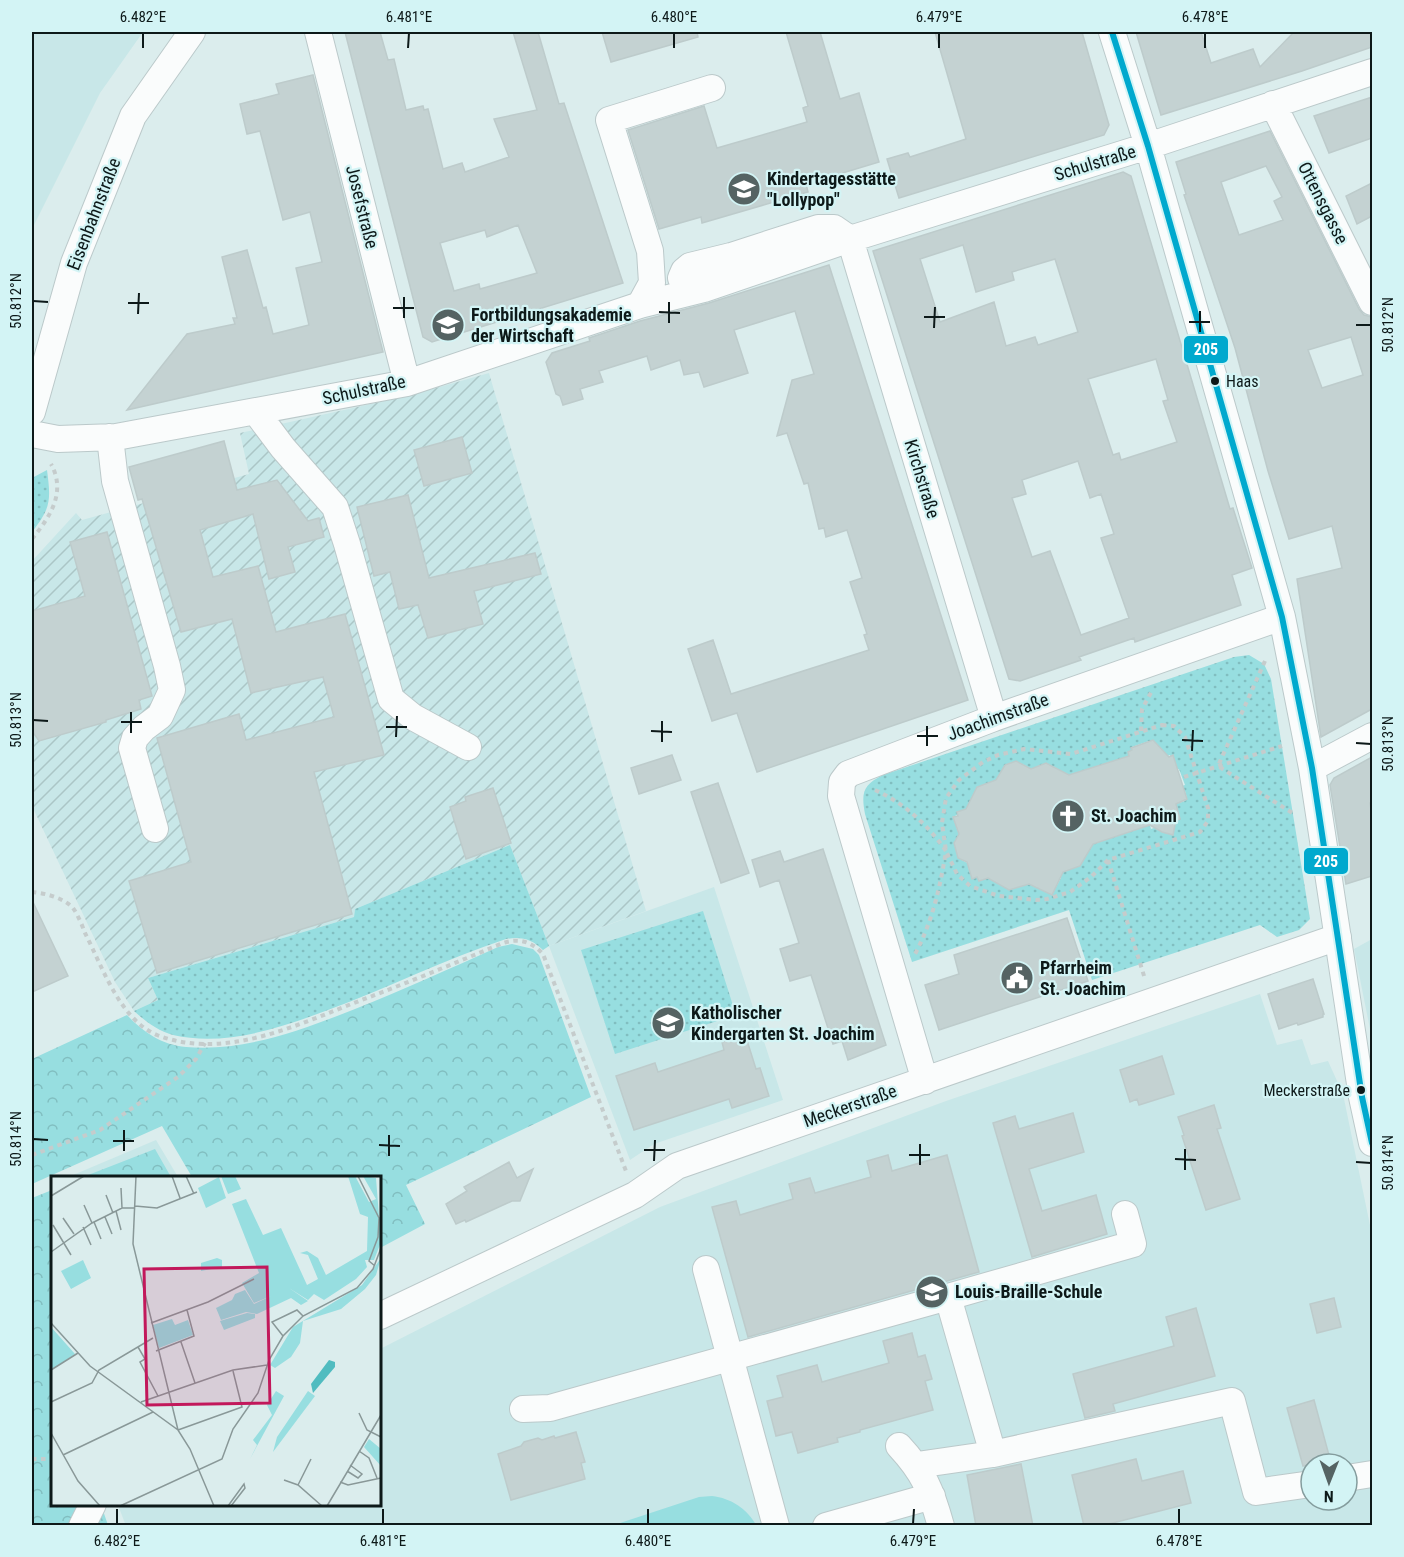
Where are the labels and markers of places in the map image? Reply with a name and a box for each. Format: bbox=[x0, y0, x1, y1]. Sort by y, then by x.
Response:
place label: Kindertagesstätte "Lollypop" bbox=[767, 168, 896, 210]
school or university icon: Kindertagesstätte "Lollypop" bbox=[726, 171, 762, 207]
place label: Fortbildungsakademie der Wirtschaft bbox=[471, 304, 632, 346]
school or university icon: Fortbildungsakademie der Wirtschaft bbox=[430, 307, 466, 343]
place label: Haas bbox=[1226, 372, 1259, 391]
marker: Haas bbox=[1209, 375, 1221, 387]
church icon: St. Joachim bbox=[1050, 798, 1086, 834]
place label: St. Joachim bbox=[1091, 805, 1177, 826]
place label: Pfarrheim St. Joachim bbox=[1040, 957, 1126, 999]
public building icon: Pfarrheim St. Joachim bbox=[999, 960, 1035, 996]
place label: Katholischer Kindergarten St. Joachim bbox=[691, 1002, 875, 1044]
school or university icon: Katholischer Kindergarten St. Joachim bbox=[650, 1005, 686, 1041]
place label: Meckerstraße bbox=[1263, 1081, 1350, 1100]
marker: Meckerstraße bbox=[1355, 1084, 1367, 1096]
school or university icon: Louis-Braille-Schule bbox=[914, 1274, 950, 1310]
place label: Louis-Braille-Schule bbox=[955, 1281, 1103, 1302]

